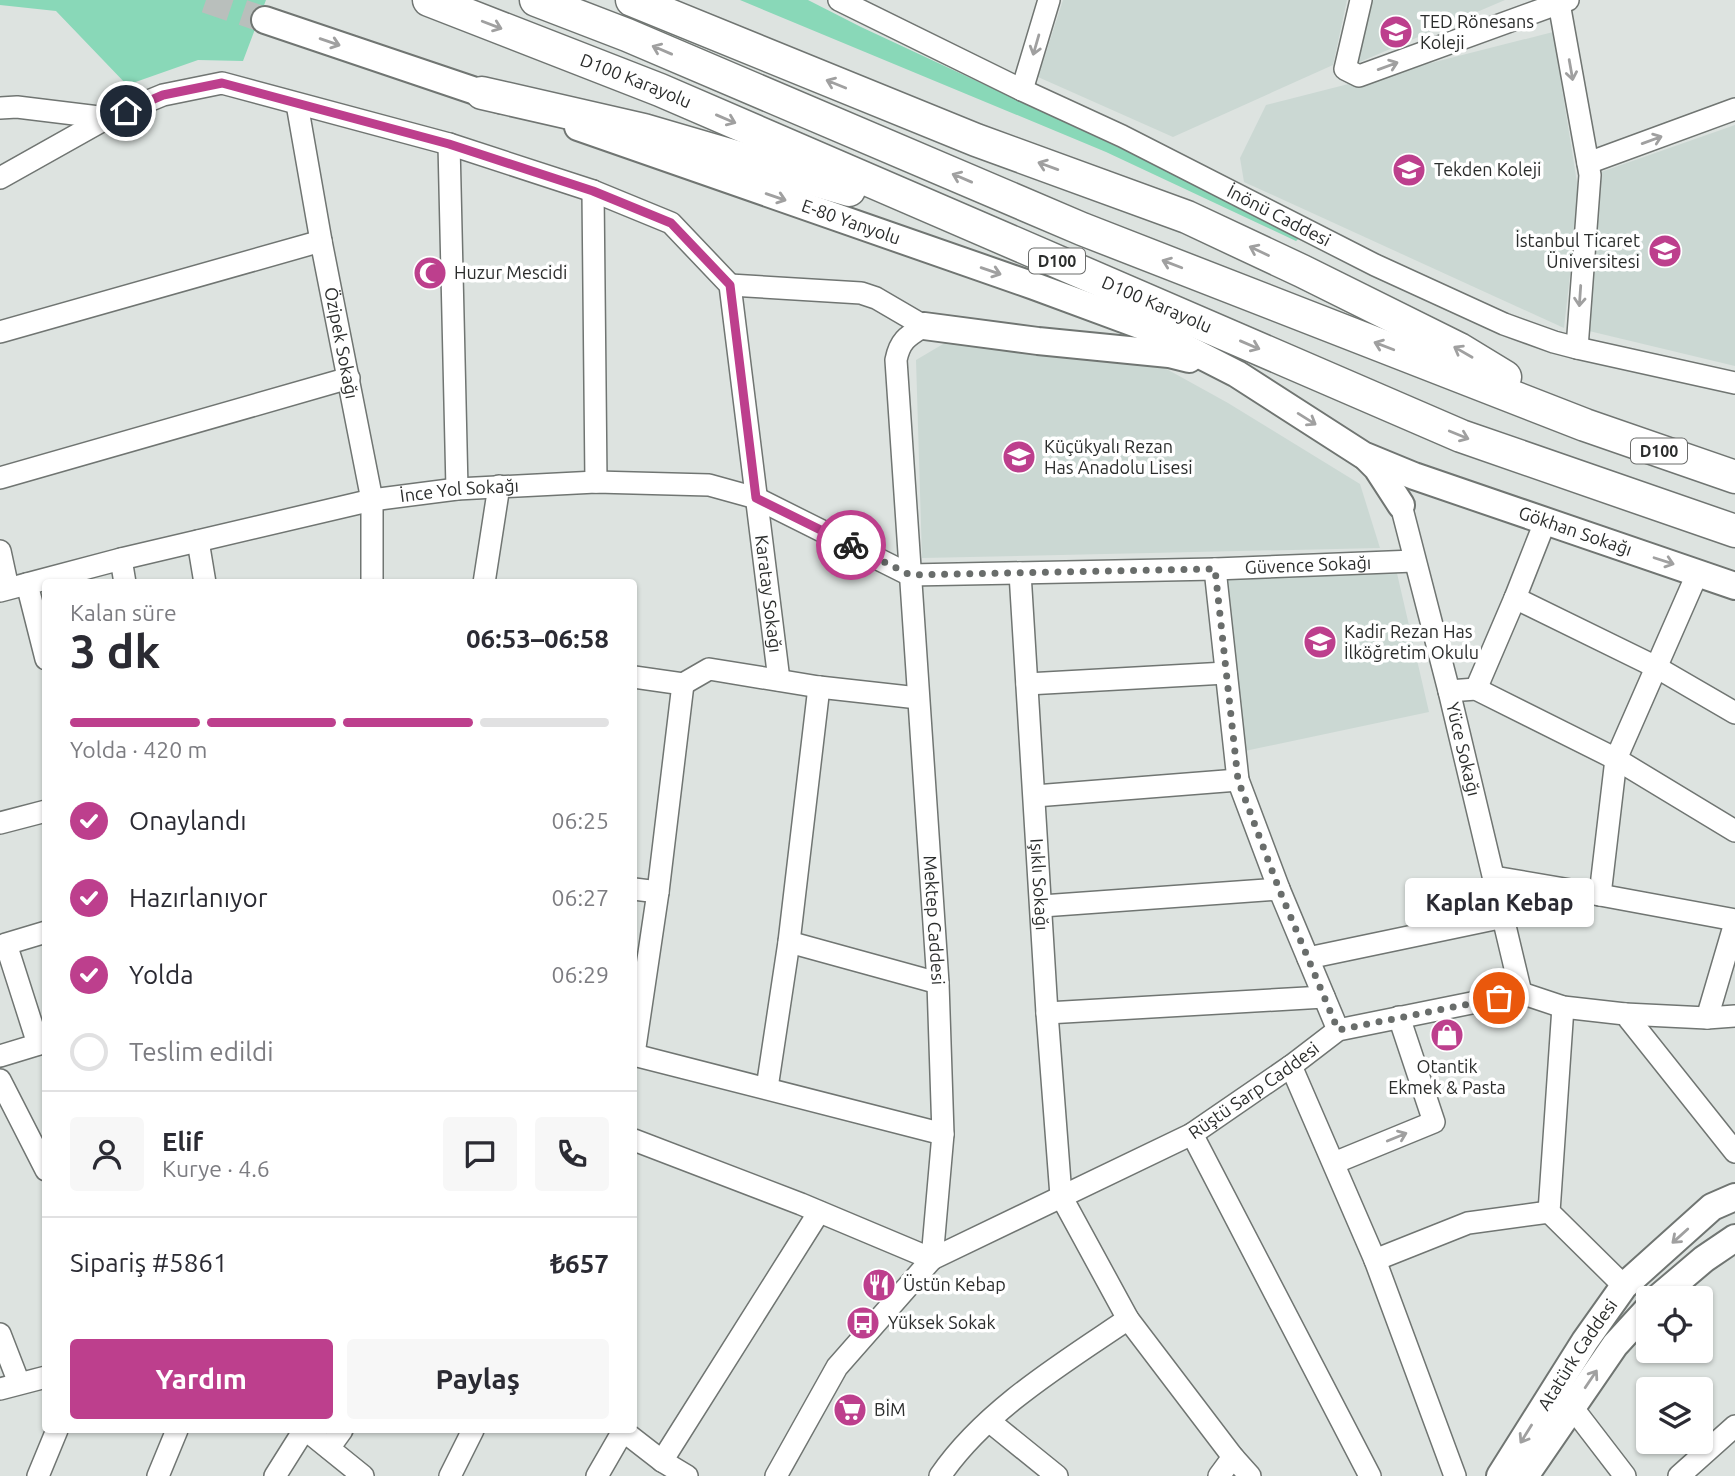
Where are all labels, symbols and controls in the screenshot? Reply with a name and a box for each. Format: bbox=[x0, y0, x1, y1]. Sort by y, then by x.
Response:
place label: TED Rönesans Koleji bbox=[1420, 11, 1534, 52]
school or university icon: TED Rönesans Koleji bbox=[1377, 13, 1415, 51]
one-way arrow bbox=[481, 19, 503, 32]
one-way arrow bbox=[1028, 34, 1041, 56]
one-way arrow bbox=[318, 37, 340, 49]
one-way arrow bbox=[652, 43, 673, 56]
street label: D100 Karayolu bbox=[578, 49, 695, 111]
one-way arrow bbox=[1565, 58, 1579, 81]
one-way arrow bbox=[1377, 59, 1399, 71]
one-way arrow bbox=[826, 77, 848, 90]
pin bbox=[96, 81, 156, 141]
icon: home bbox=[107, 92, 145, 130]
one-way arrow bbox=[715, 113, 736, 126]
one-way arrow bbox=[1641, 132, 1663, 145]
school or university icon: Tekden Koleji bbox=[1390, 151, 1428, 189]
one-way arrow bbox=[1038, 159, 1060, 172]
place label: Tekden Koleji bbox=[1434, 159, 1541, 179]
one-way arrow bbox=[951, 171, 973, 184]
street label: İnönü Caddesi bbox=[1224, 180, 1334, 250]
one-way arrow bbox=[764, 192, 786, 204]
street label: E-80 Yanyolu bbox=[799, 195, 903, 248]
place label: İstanbul Ticaret Üniversitesi bbox=[1515, 230, 1640, 271]
school or university icon: İstanbul Ticaret Üniversitesi bbox=[1646, 232, 1684, 270]
one-way arrow bbox=[1249, 244, 1271, 257]
road number: D100 bbox=[1029, 248, 1085, 274]
mosque icon: Huzur Mescidi bbox=[411, 254, 449, 292]
one-way arrow bbox=[1162, 256, 1184, 269]
place label: Huzur Mescidi bbox=[454, 262, 567, 282]
one-way arrow bbox=[980, 265, 1002, 278]
street label: D100 Karayolu bbox=[1099, 271, 1215, 336]
one-way arrow bbox=[1574, 284, 1587, 307]
street label: Özipek Sokağı bbox=[321, 285, 363, 400]
one-way arrow bbox=[1239, 339, 1260, 352]
one-way arrow bbox=[1374, 339, 1396, 352]
one-way arrow bbox=[1453, 345, 1474, 358]
one-way arrow bbox=[1296, 412, 1316, 426]
one-way arrow bbox=[1448, 429, 1469, 442]
place label: Küçükyalı Rezan Has Anadolu Lisesi bbox=[1044, 436, 1193, 477]
school or university icon: Küçükyalı Rezan Has Anadolu Lisesi bbox=[1000, 438, 1038, 476]
road number: D100 bbox=[1631, 438, 1687, 464]
street label: İnce Yol Sokağı bbox=[399, 475, 519, 505]
street label: Gökhan Sokağı bbox=[1516, 502, 1635, 559]
courier bbox=[816, 510, 886, 580]
icon: bike bbox=[832, 526, 870, 564]
street label: Karatay Sokağı bbox=[752, 534, 787, 654]
street label: Güvence Sokağı bbox=[1244, 552, 1372, 577]
one-way arrow bbox=[1653, 555, 1675, 568]
text: Kalan süre bbox=[70, 600, 177, 625]
place label: Kadir Rezan Has İlköğretim Okulu bbox=[1344, 621, 1479, 662]
school or university icon: Kadir Rezan Has İlköğretim Okulu bbox=[1301, 623, 1339, 661]
text: 06:53–06:58 bbox=[466, 624, 609, 653]
text: 3 dk bbox=[70, 625, 160, 677]
street label: Yüce Sokağı bbox=[1443, 700, 1485, 798]
text: Yolda · 420 m bbox=[70, 737, 207, 762]
icon: check bbox=[70, 802, 108, 840]
text: Onaylandı bbox=[129, 806, 247, 835]
text: 06:25 bbox=[551, 808, 609, 833]
street label: Işıklı Sokağı bbox=[1027, 838, 1053, 931]
street label: Mektep Caddesi bbox=[920, 855, 949, 986]
icon: check bbox=[70, 879, 108, 917]
callout: Kaplan Kebap bbox=[1404, 879, 1594, 928]
text: Hazırlanıyor bbox=[129, 883, 268, 912]
text: 06:27 bbox=[551, 885, 609, 910]
text: Kaplan Kebap bbox=[1426, 890, 1573, 915]
icon: check bbox=[70, 956, 108, 994]
text: Yolda bbox=[129, 960, 194, 989]
text: 06:29 bbox=[551, 962, 609, 987]
pin bbox=[1469, 968, 1529, 1028]
icon: bag bbox=[1480, 979, 1518, 1017]
shop icon: Otantik Ekmek & Pasta bbox=[1428, 1016, 1466, 1054]
text: Teslim edildi bbox=[129, 1037, 274, 1066]
street label: Rüştü Sarp Caddesi bbox=[1184, 1037, 1322, 1142]
place label: Otantik Ekmek & Pasta bbox=[1388, 1056, 1506, 1097]
button: person bbox=[70, 1117, 144, 1191]
button: chat bbox=[443, 1117, 517, 1191]
button: phone bbox=[535, 1117, 609, 1191]
text: Elif bbox=[162, 1127, 203, 1156]
one-way arrow bbox=[1386, 1130, 1407, 1143]
text: Kurye · 4.6 bbox=[162, 1156, 270, 1181]
one-way arrow bbox=[1671, 1228, 1689, 1244]
text: Sipariş #5861 bbox=[70, 1248, 228, 1277]
text: ₺657 bbox=[550, 1249, 609, 1278]
restaurant icon: Üstün Kebap bbox=[860, 1266, 898, 1304]
place label: Üstün Kebap bbox=[903, 1274, 1006, 1294]
map controls bbox=[1636, 1286, 1713, 1454]
button: locate bbox=[1636, 1286, 1713, 1363]
street label: Atatürk Caddesi bbox=[1533, 1295, 1621, 1413]
bus stop icon: Yüksek Sokak bbox=[844, 1304, 882, 1342]
place label: Yüksek Sokak bbox=[888, 1312, 996, 1332]
button: Yardım bbox=[70, 1339, 333, 1419]
button: Paylaş bbox=[347, 1339, 609, 1419]
one-way arrow bbox=[1584, 1370, 1598, 1389]
button: layers bbox=[1636, 1377, 1713, 1454]
supermarket icon: BİM bbox=[831, 1391, 869, 1429]
place label: BİM bbox=[874, 1399, 906, 1419]
one-way arrow bbox=[1519, 1423, 1533, 1443]

